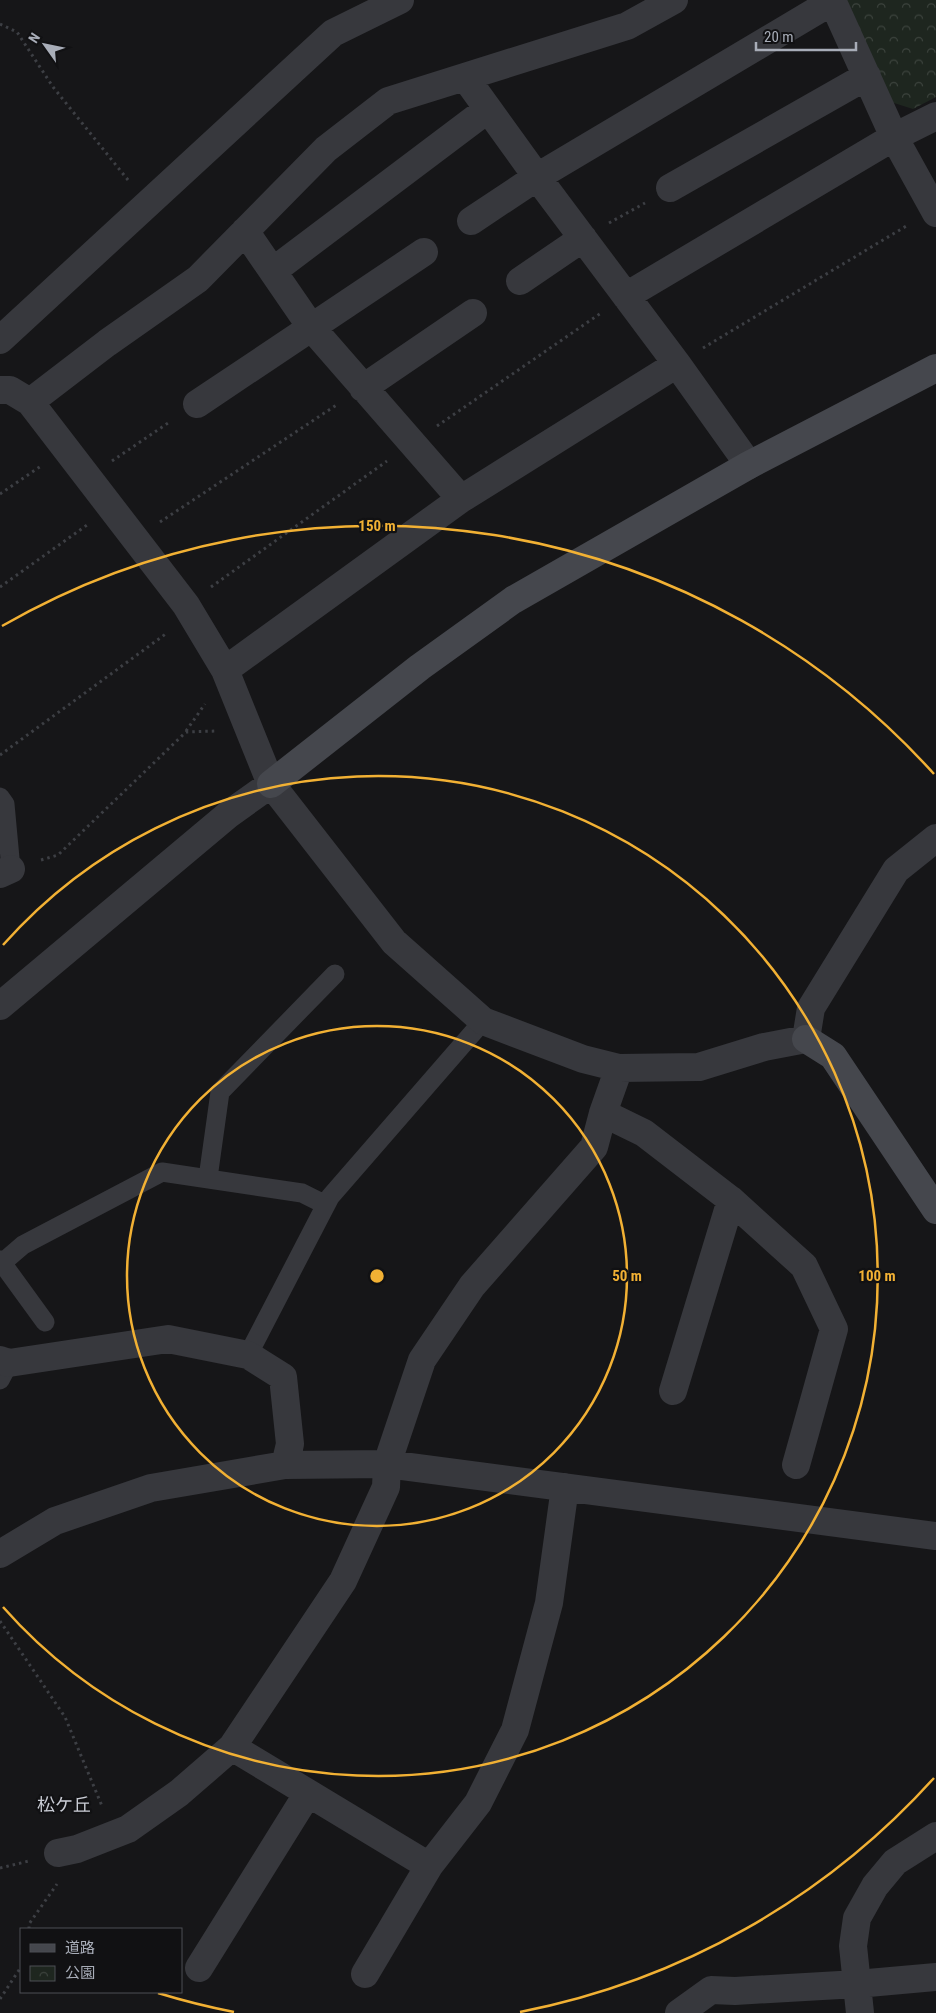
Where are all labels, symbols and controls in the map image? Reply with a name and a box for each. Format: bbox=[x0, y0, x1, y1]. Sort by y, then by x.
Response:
north arrow bbox=[20, 20, 70, 70]
scale bar bbox=[756, 20, 856, 52]
text: 20 m bbox=[764, 28, 794, 46]
text: N bbox=[25, 30, 43, 46]
text: 150 m bbox=[358, 517, 396, 535]
centre of rings bbox=[368, 1267, 386, 1285]
text: 50 m bbox=[612, 1267, 642, 1285]
text: 100 m bbox=[858, 1267, 896, 1285]
district label: 松ケ丘 bbox=[37, 1794, 91, 1815]
legend bbox=[20, 1928, 182, 1993]
text: 道路 bbox=[65, 1939, 95, 1957]
text: 公園 bbox=[65, 1964, 95, 1982]

